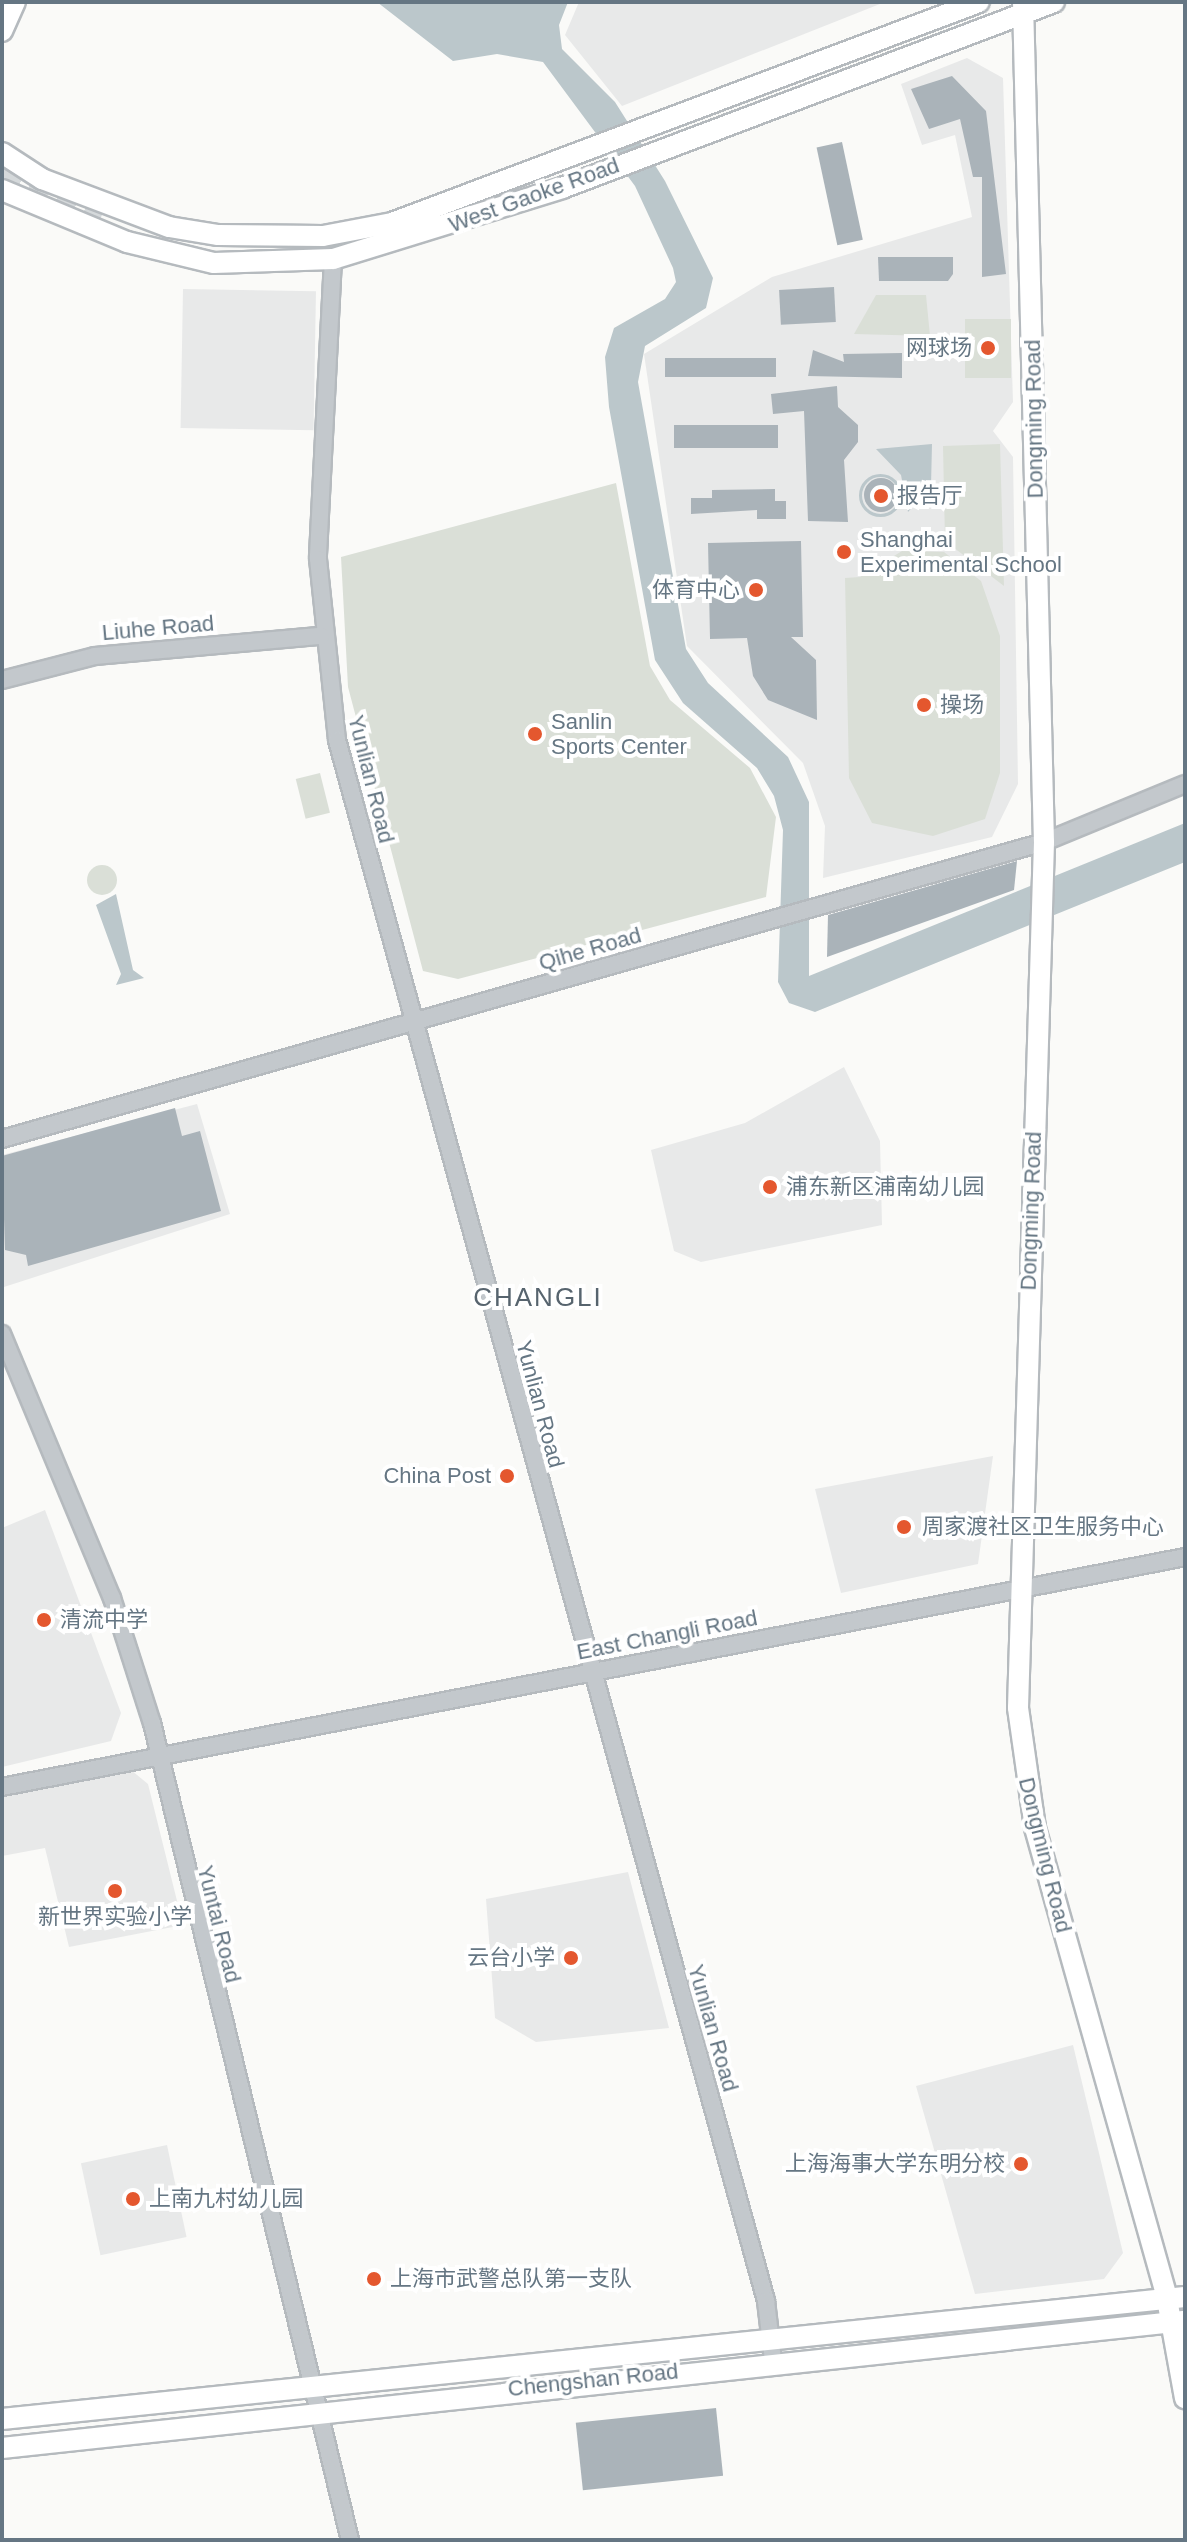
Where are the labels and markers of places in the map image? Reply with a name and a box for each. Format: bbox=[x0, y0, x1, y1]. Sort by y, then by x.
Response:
place label: 网球场 bbox=[906, 335, 972, 361]
marker: 网球场 bbox=[979, 339, 997, 357]
place label: 报告厅 bbox=[897, 483, 963, 509]
marker: 报告厅 bbox=[872, 487, 890, 505]
place label: Shanghai Experimental School bbox=[860, 526, 1062, 578]
marker: Shanghai Experimental School bbox=[835, 543, 853, 561]
place label: 体育中心 bbox=[652, 577, 740, 603]
marker: 体育中心 bbox=[747, 581, 765, 599]
place label: 操场 bbox=[940, 692, 984, 718]
marker: 操场 bbox=[915, 696, 933, 714]
place label: Sanlin Sports Center bbox=[551, 708, 687, 760]
marker: Sanlin Sports Center bbox=[526, 725, 544, 743]
place label: 浦东新区浦南幼儿园 bbox=[786, 1174, 984, 1200]
marker: 浦东新区浦南幼儿园 bbox=[761, 1178, 779, 1196]
place label: China Post bbox=[383, 1463, 491, 1489]
marker: China Post bbox=[498, 1467, 516, 1485]
place label: 周家渡社区卫生服务中心 bbox=[922, 1514, 1164, 1540]
marker: 周家渡社区卫生服务中心 bbox=[893, 1516, 915, 1538]
place label: 清流中学 bbox=[60, 1607, 148, 1633]
marker: 清流中学 bbox=[35, 1611, 53, 1629]
marker: 新世界实验小学 bbox=[106, 1882, 124, 1900]
place label: 新世界实验小学 bbox=[38, 1904, 192, 1930]
place label: 云台小学 bbox=[467, 1945, 555, 1971]
marker: 云台小学 bbox=[562, 1949, 580, 1967]
place label: 上海海事大学东明分校 bbox=[785, 2151, 1005, 2177]
marker: 上海海事大学东明分校 bbox=[1012, 2155, 1030, 2173]
place label: 上南九村幼儿园 bbox=[149, 2186, 303, 2212]
marker: 上南九村幼儿园 bbox=[124, 2190, 142, 2208]
place label: 上海市武警总队第一支队 bbox=[390, 2266, 632, 2292]
marker: 上海市武警总队第一支队 bbox=[365, 2270, 383, 2288]

